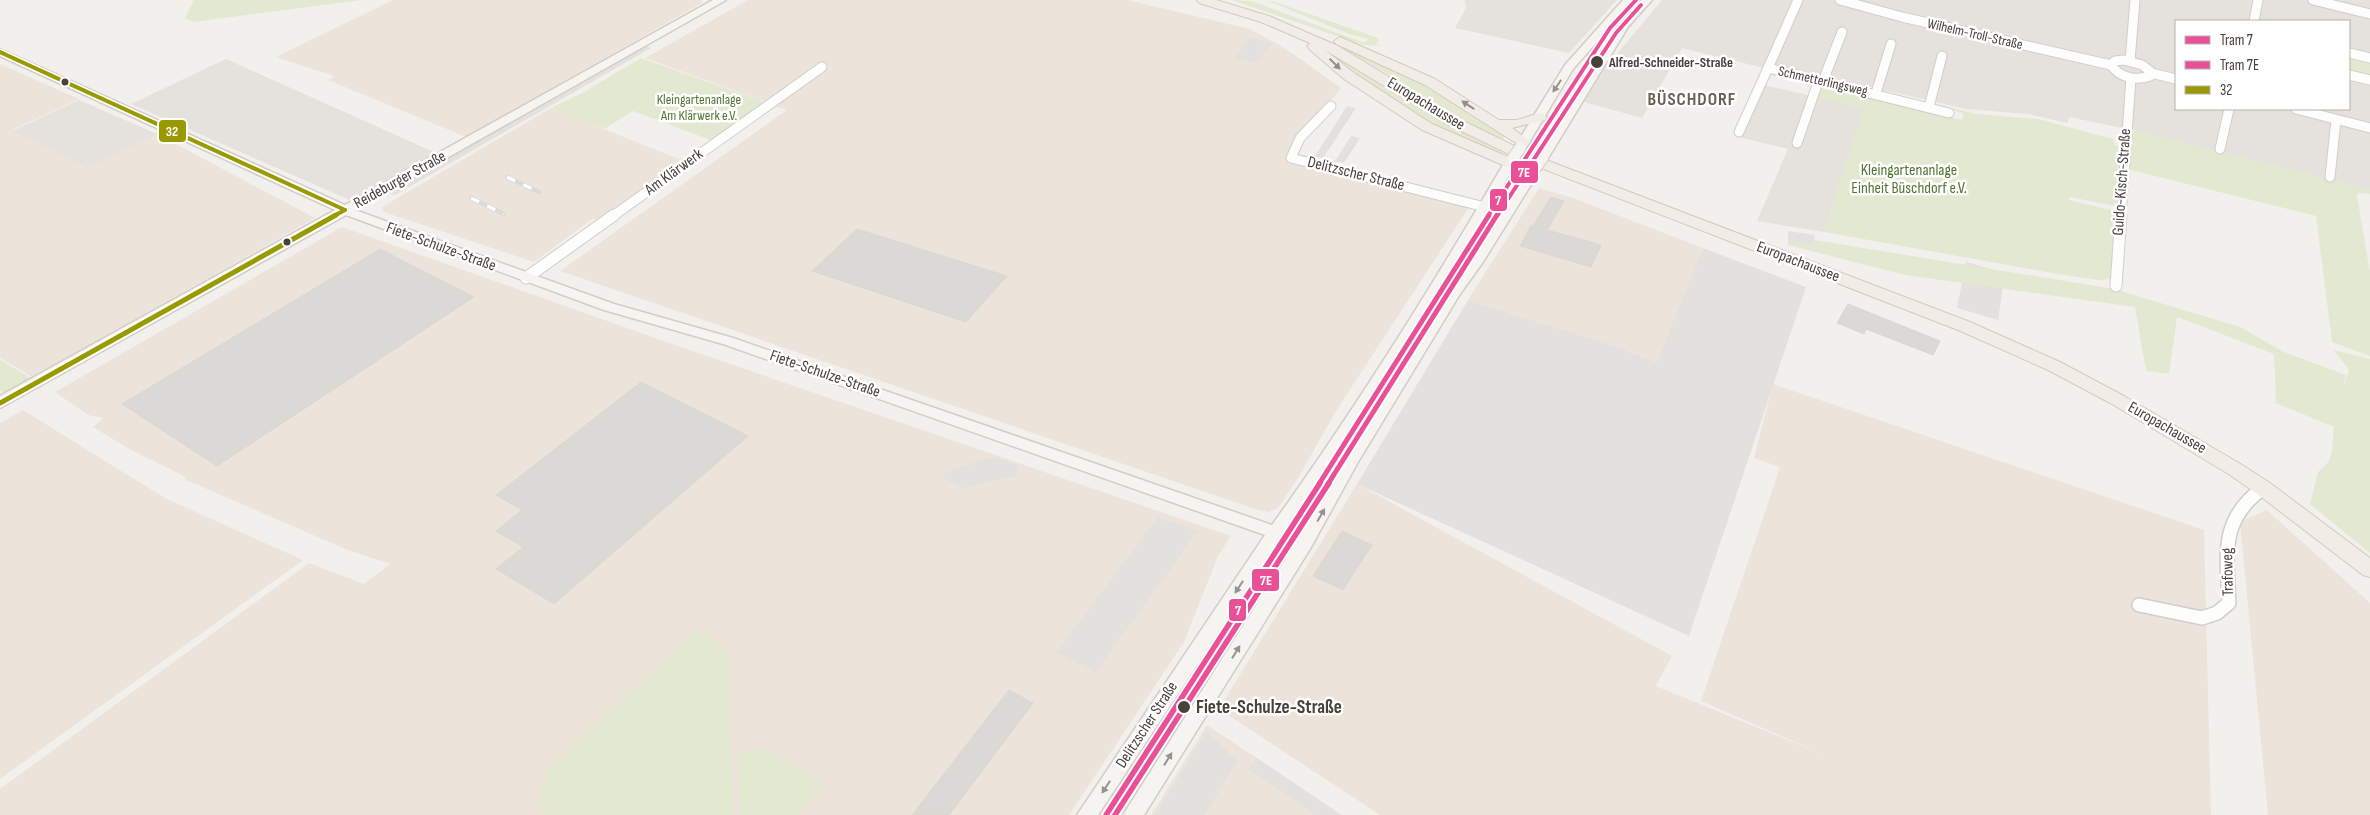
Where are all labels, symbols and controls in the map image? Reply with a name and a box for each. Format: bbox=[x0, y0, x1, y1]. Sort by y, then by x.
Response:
street label: Wilhelm-Troll-Straße bbox=[1926, 15, 2024, 53]
legend bbox=[2175, 20, 2350, 110]
text: Tram 7 bbox=[2220, 31, 2253, 50]
marker: Alfred-Schneider-Straße bbox=[1589, 54, 1605, 70]
place label: Alfred-Schneider-Straße bbox=[1608, 54, 1733, 71]
text: Tram 7E bbox=[2220, 56, 2259, 75]
one-way arrow bbox=[1329, 58, 1341, 70]
street label: Schmetterlingsweg bbox=[1777, 62, 1870, 100]
street label: Europachaussee bbox=[1384, 73, 1468, 135]
unlabelled marker bbox=[60, 77, 70, 87]
one-way arrow bbox=[1552, 79, 1562, 93]
text: 32 bbox=[2220, 81, 2232, 100]
district label: BÜSCHDORF bbox=[1648, 89, 1736, 110]
park label: Kleingartenanlage Am Klärwerk e.V. bbox=[657, 91, 741, 124]
one-way arrow bbox=[1462, 101, 1475, 110]
line badge: 32 bbox=[158, 119, 187, 143]
text: 32 bbox=[166, 123, 178, 140]
street label: Guido-Kisch-Straße bbox=[2109, 128, 2135, 236]
street label: Am Klärwerk bbox=[640, 145, 707, 200]
street label: Reideburger Straße bbox=[351, 147, 449, 213]
street label: Delitzscher Straße bbox=[1306, 153, 1406, 195]
line badge: 7E bbox=[1510, 160, 1539, 184]
park label: Kleingartenanlage Einheit Büschdorf e.V. bbox=[1851, 161, 1967, 198]
text: 7E bbox=[1518, 164, 1530, 181]
line badge: 7 bbox=[1489, 188, 1508, 212]
text: 7 bbox=[1495, 192, 1502, 209]
street label: Fiete-Schulze-Straße bbox=[383, 218, 499, 276]
unlabelled marker bbox=[282, 237, 292, 247]
street label: Europachaussee bbox=[1754, 237, 1842, 287]
street label: Fiete-Schulze-Straße bbox=[767, 346, 883, 402]
street label: Europachaussee bbox=[2124, 398, 2210, 458]
one-way arrow bbox=[1316, 508, 1325, 522]
street label: Trafoweg bbox=[2218, 548, 2238, 596]
line badge: 7E bbox=[1251, 568, 1280, 592]
text: 7E bbox=[1260, 572, 1272, 589]
one-way arrow bbox=[1234, 581, 1243, 594]
line badge: 7 bbox=[1228, 598, 1247, 622]
text: 7 bbox=[1235, 602, 1242, 619]
one-way arrow bbox=[1231, 645, 1240, 659]
street label: Delitzscher Straße bbox=[1112, 678, 1182, 772]
place label: Fiete-Schulze-Straße bbox=[1196, 696, 1342, 719]
marker: Fiete-Schulze-Straße bbox=[1176, 699, 1192, 715]
one-way arrow bbox=[1163, 752, 1172, 765]
one-way arrow bbox=[1101, 780, 1111, 793]

